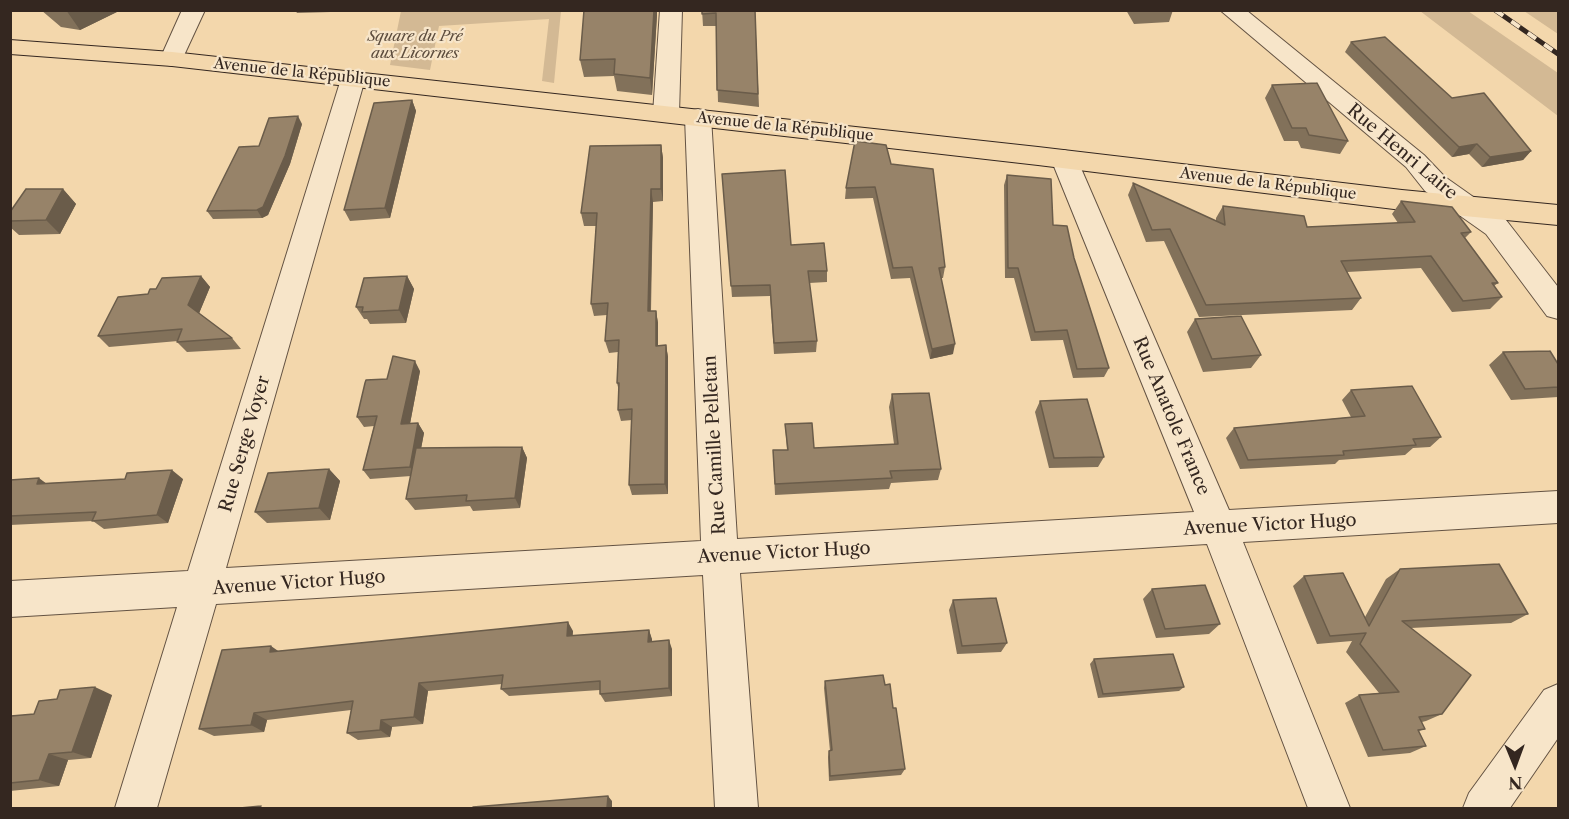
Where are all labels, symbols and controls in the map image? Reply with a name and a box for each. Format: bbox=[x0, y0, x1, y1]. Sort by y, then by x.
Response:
park label: Square du Pré aux Licornes bbox=[367, 28, 463, 63]
street label: Avenue de la République bbox=[213, 55, 391, 91]
street label: Rue Henri Laire bbox=[1342, 100, 1462, 204]
street label: Avenue de la République bbox=[696, 109, 874, 145]
street label: Avenue de la République bbox=[1179, 164, 1357, 204]
street label: Rue Anatole France bbox=[1128, 333, 1214, 499]
street label: Rue Camille Pelletan bbox=[700, 355, 730, 535]
street label: Rue Serge Voyer bbox=[215, 373, 275, 515]
street label: Avenue Victor Hugo bbox=[1183, 510, 1357, 540]
street label: Avenue Victor Hugo bbox=[697, 538, 871, 568]
street label: Avenue Victor Hugo bbox=[212, 566, 386, 600]
north arrow bbox=[1485, 735, 1545, 795]
text: N bbox=[1508, 773, 1522, 793]

